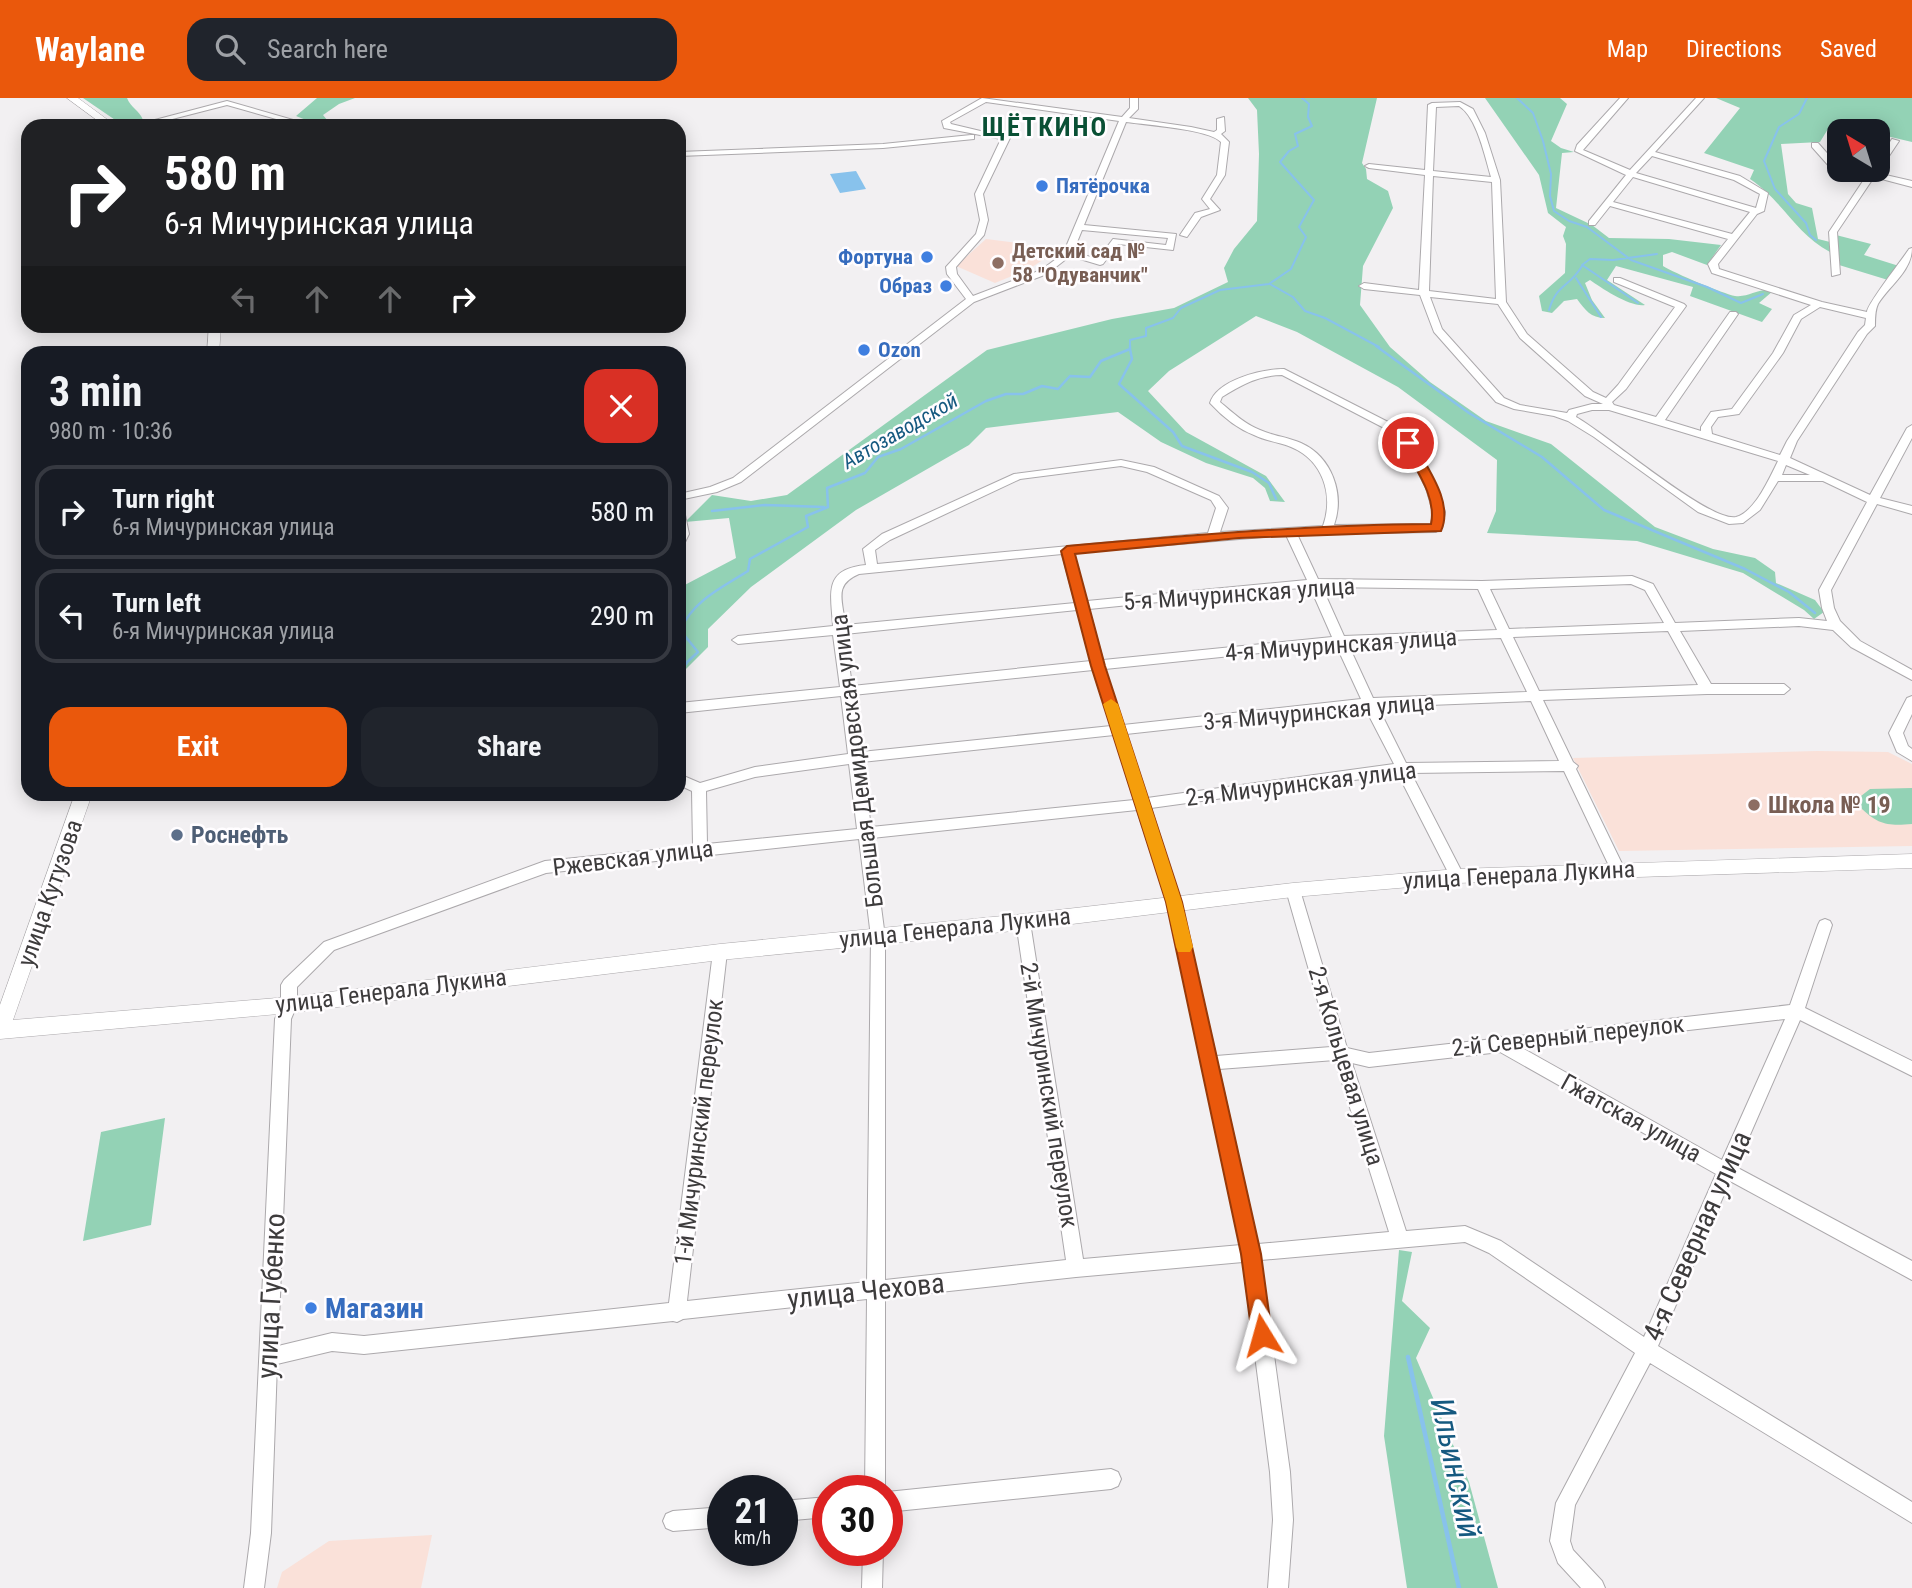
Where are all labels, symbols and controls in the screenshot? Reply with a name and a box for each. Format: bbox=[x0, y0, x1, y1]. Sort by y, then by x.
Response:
search box bbox=[187, 18, 677, 81]
text: Waylane bbox=[35, 30, 145, 69]
icon: search bbox=[211, 30, 249, 68]
text: Search here bbox=[267, 34, 388, 64]
text: Map bbox=[1607, 35, 1648, 63]
text: Directions bbox=[1686, 35, 1782, 63]
text: Saved bbox=[1820, 35, 1877, 63]
district label: ЩЁТКИНО bbox=[982, 112, 1108, 142]
north arrow bbox=[1827, 119, 1890, 182]
map controls bbox=[1827, 119, 1890, 182]
text: 580 m bbox=[164, 145, 286, 202]
icon: right bbox=[49, 147, 140, 238]
place label: Пятёрочка bbox=[1056, 174, 1150, 198]
marker: Пятёрочка bbox=[1034, 178, 1050, 194]
text: 6-я Мичуринская улица bbox=[164, 204, 474, 242]
place label: Детский сад № 58 "Одуванчик" bbox=[1012, 239, 1148, 287]
place label: Фортуна bbox=[838, 245, 913, 269]
marker: Фортуна bbox=[919, 249, 935, 265]
marker: Детский сад № 58 "Одуванчик" bbox=[990, 255, 1006, 271]
place label: Образ bbox=[879, 274, 932, 298]
marker: Образ bbox=[938, 278, 954, 294]
icon: left bbox=[225, 280, 263, 318]
icon: ahead bbox=[298, 280, 336, 318]
icon: ahead bbox=[371, 280, 409, 318]
icon: right bbox=[444, 280, 482, 318]
place label: Ozon bbox=[878, 338, 921, 362]
marker: Ozon bbox=[856, 342, 872, 358]
text: 3 min bbox=[49, 367, 142, 416]
button: close bbox=[584, 369, 658, 443]
water label: Автозаводской bbox=[837, 388, 962, 474]
pin bbox=[1378, 413, 1438, 473]
text: 980 m · 10:36 bbox=[49, 418, 173, 445]
icon: arrive bbox=[1389, 424, 1427, 462]
text: Turn right bbox=[112, 484, 214, 514]
icon: right bbox=[53, 493, 91, 531]
text: 580 m bbox=[590, 497, 654, 527]
text: 6-я Мичуринская улица bbox=[112, 514, 335, 541]
street label: 5-я Мичуринская улица bbox=[1122, 572, 1356, 616]
text: Turn left bbox=[112, 588, 201, 618]
icon: left bbox=[53, 597, 91, 635]
text: 290 m bbox=[590, 601, 654, 631]
street label: Большая Демидовская улица bbox=[825, 613, 889, 909]
text: 6-я Мичуринская улица bbox=[112, 618, 335, 645]
street label: 4-я Мичуринская улица bbox=[1224, 623, 1458, 667]
street label: 3-я Мичуринская улица bbox=[1202, 688, 1436, 736]
button: Exit bbox=[49, 707, 347, 787]
button: Share bbox=[361, 707, 658, 787]
street label: 2-я Мичуринская улица bbox=[1184, 756, 1418, 812]
place label: Школа № 19 bbox=[1768, 791, 1891, 819]
marker: Школа № 19 bbox=[1746, 797, 1762, 813]
street label: улица Кутузова bbox=[12, 816, 88, 970]
place label: Роснефть bbox=[191, 821, 289, 849]
marker: Роснефть bbox=[169, 827, 185, 843]
street label: Ржевская улица bbox=[551, 834, 715, 882]
street label: улица Генерала Лукина bbox=[1402, 855, 1636, 895]
street label: улица Генерала Лукина bbox=[838, 902, 1072, 954]
street label: 2-й Мичуринский переулок bbox=[1014, 960, 1084, 1230]
street label: улица Генерала Лукина bbox=[274, 963, 508, 1019]
street label: 2-я Кольцевая улица bbox=[1302, 963, 1390, 1169]
street label: 1-й Мичуринский переулок bbox=[669, 997, 729, 1267]
street label: 2-й Северный переулок bbox=[1450, 1010, 1686, 1062]
street label: Гжатская улица bbox=[1556, 1068, 1706, 1168]
street label: 4-я Северная улица bbox=[1636, 1126, 1758, 1346]
street label: улица Губенко bbox=[250, 1212, 292, 1380]
street label: улица Чехова bbox=[786, 1266, 946, 1316]
place label: Магазин bbox=[325, 1292, 424, 1325]
position arrow bbox=[1225, 1298, 1299, 1372]
marker: Магазин bbox=[303, 1300, 319, 1316]
water label: Ильинский bbox=[1423, 1394, 1489, 1542]
speed limit sign: 30 bbox=[812, 1475, 903, 1566]
text: 21 bbox=[735, 1491, 770, 1532]
text: km/h bbox=[734, 1527, 771, 1548]

